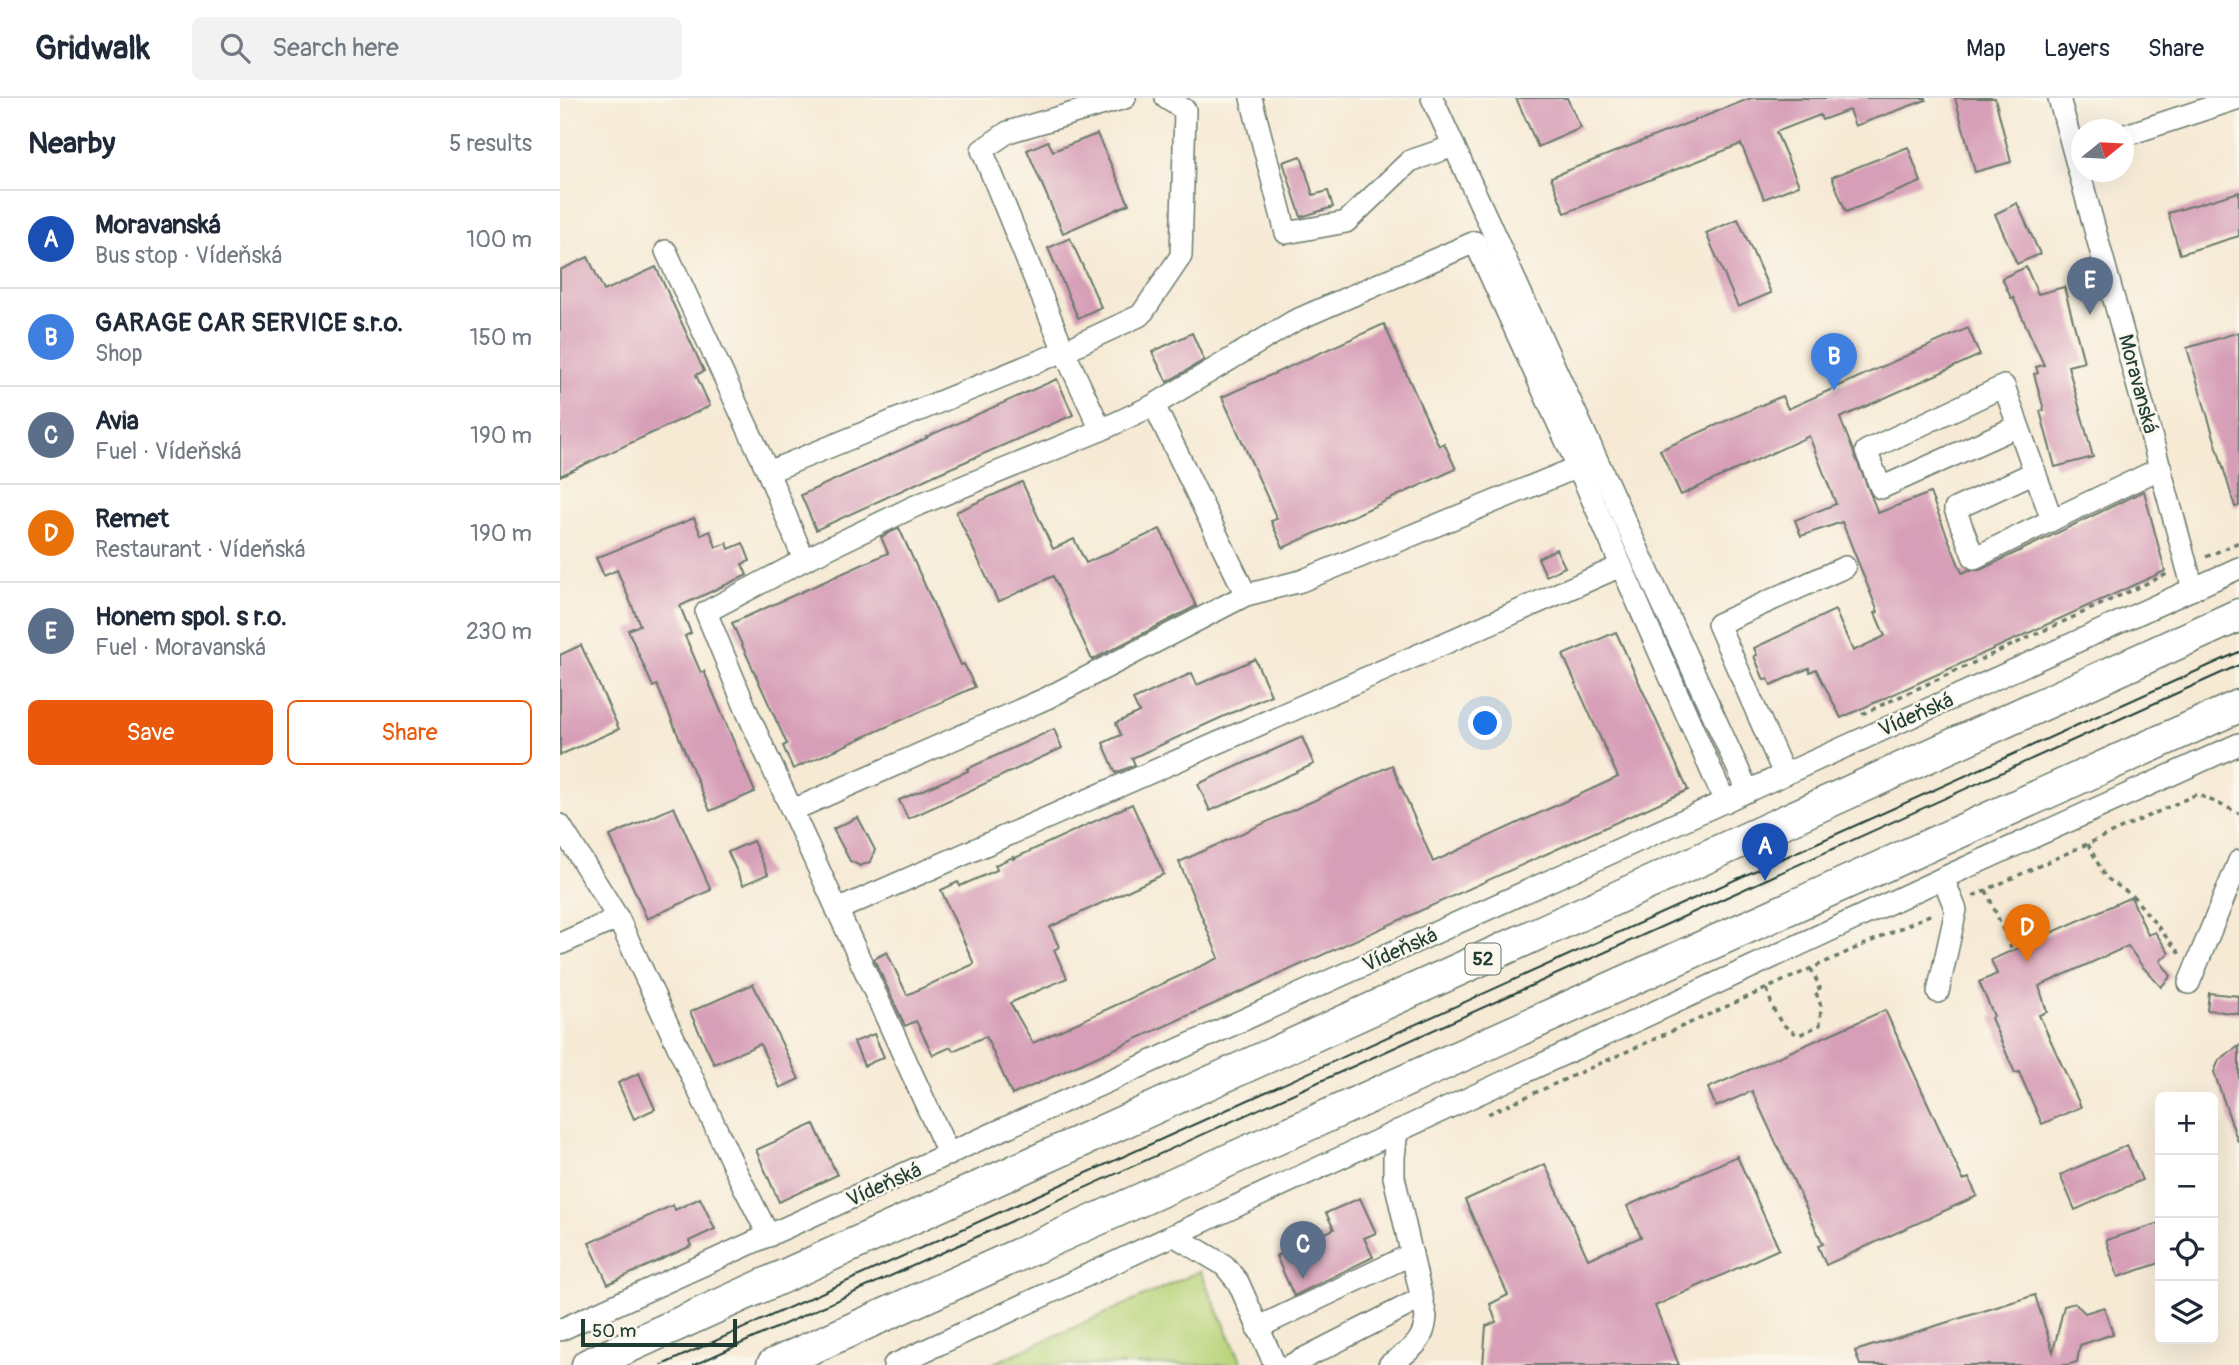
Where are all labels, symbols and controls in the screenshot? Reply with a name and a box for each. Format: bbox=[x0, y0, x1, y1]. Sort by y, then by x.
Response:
search box bbox=[192, 17, 682, 80]
text: Gridwalk bbox=[35, 28, 150, 69]
icon: search bbox=[216, 29, 254, 67]
text: Search here bbox=[272, 32, 399, 64]
text: Map bbox=[1966, 34, 2006, 63]
text: Layers bbox=[2044, 34, 2110, 63]
text: Share bbox=[2148, 34, 2204, 63]
north arrow bbox=[2071, 119, 2134, 182]
text: Nearby bbox=[28, 125, 115, 162]
text: 5 results bbox=[449, 129, 532, 158]
text: Moravanská bbox=[95, 209, 221, 241]
text: A bbox=[44, 225, 58, 254]
text: 100 m bbox=[466, 225, 532, 254]
text: Bus stop · Vídeňská bbox=[95, 241, 282, 270]
pin: E bbox=[2067, 257, 2113, 315]
text: GARAGE CAR SERVICE s.r.o. bbox=[95, 307, 403, 339]
text: B bbox=[44, 323, 58, 352]
text: 150 m bbox=[469, 323, 532, 352]
street label: Moravanská bbox=[2112, 331, 2164, 437]
pin: B bbox=[1811, 333, 1857, 391]
text: Shop bbox=[95, 339, 143, 368]
text: Avia bbox=[95, 405, 139, 437]
text: C bbox=[44, 421, 58, 450]
text: 190 m bbox=[470, 421, 532, 450]
text: Fuel · Vídeňská bbox=[95, 437, 242, 466]
text: Remet bbox=[95, 503, 169, 535]
text: D bbox=[44, 519, 58, 548]
text: 190 m bbox=[470, 519, 532, 548]
text: Restaurant · Vídeňská bbox=[95, 535, 306, 564]
text: Honem spol. s r.o. bbox=[95, 601, 287, 633]
text: E bbox=[45, 617, 57, 646]
text: 230 m bbox=[466, 617, 532, 646]
text: Fuel · Moravanská bbox=[95, 633, 266, 662]
street label: Vídeňská bbox=[1874, 687, 1958, 743]
button: Save bbox=[28, 700, 273, 765]
button: Share bbox=[287, 700, 532, 765]
your location bbox=[1468, 706, 1502, 740]
pin: A bbox=[1742, 823, 1788, 881]
pin: D bbox=[2004, 904, 2050, 962]
street label: Vídeňská bbox=[1358, 922, 1442, 978]
road number: 52 bbox=[1466, 944, 1500, 974]
map controls bbox=[2155, 1092, 2218, 1344]
button: + bbox=[2155, 1092, 2218, 1155]
button: − bbox=[2155, 1155, 2218, 1218]
street label: Vídeňská bbox=[842, 1157, 926, 1213]
button: locate bbox=[2155, 1218, 2218, 1281]
pin: C bbox=[1280, 1221, 1326, 1279]
button: layers bbox=[2155, 1281, 2218, 1344]
scale bar bbox=[581, 1316, 737, 1348]
text: 50 m bbox=[592, 1319, 636, 1343]

